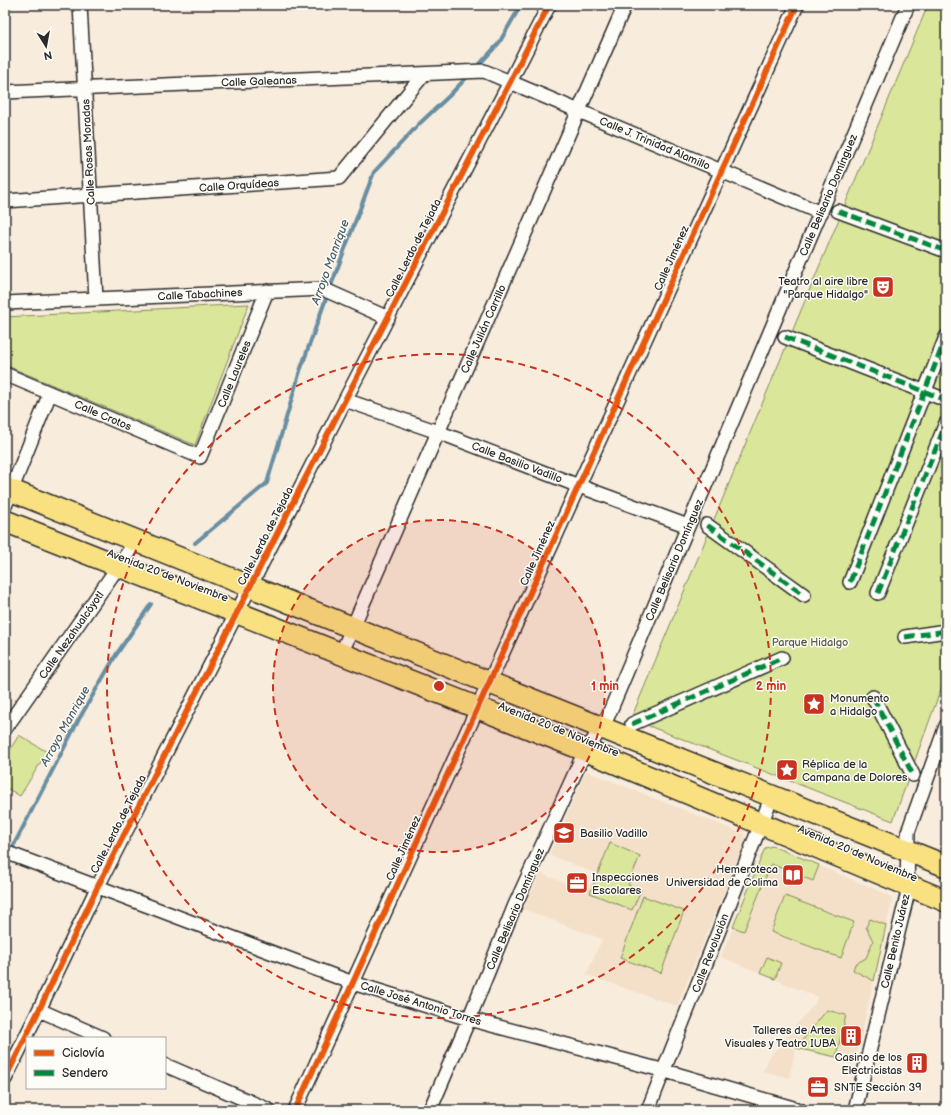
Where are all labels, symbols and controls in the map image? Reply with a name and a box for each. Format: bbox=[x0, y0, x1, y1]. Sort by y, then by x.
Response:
north arrow bbox=[26, 26, 66, 66]
text: N bbox=[43, 48, 53, 62]
street label: Calle Galeanas bbox=[221, 74, 298, 89]
street label: Calle Rosas Moradas bbox=[79, 98, 98, 205]
street label: Calle J. Trinidad Alamillo bbox=[597, 114, 712, 173]
street label: Calle Belisario Domínguez bbox=[797, 132, 860, 258]
street label: Calle Orquídeas bbox=[199, 176, 280, 195]
street label: Calle Lerdo de Tejada bbox=[383, 197, 444, 300]
water label: Arroyo Manrique bbox=[308, 218, 353, 308]
street label: Calle Jiménez bbox=[651, 223, 692, 293]
theatre icon: Teatro al aire libre "Parque Hidalgo" bbox=[870, 274, 896, 300]
place label: Teatro al aire libre "Parque Hidalgo" bbox=[778, 275, 868, 301]
street label: Calle Julián Carrillo bbox=[458, 283, 509, 376]
street label: Calle Tabachines bbox=[157, 286, 243, 303]
street label: Calle Laureles bbox=[215, 338, 254, 410]
street label: Calle Crotos bbox=[72, 398, 134, 434]
street label: Calle Basilio Vadillo bbox=[470, 439, 564, 486]
street label: Calle Lerdo de Tejada bbox=[235, 485, 296, 588]
street label: Calle Belisario Domínguez bbox=[643, 497, 706, 623]
street label: Calle Jiménez bbox=[517, 518, 558, 588]
street label: Avenida 20 de Noviembre bbox=[105, 546, 231, 605]
street label: Calle Nezahualcóyotl bbox=[36, 589, 107, 682]
park label: Parque Hidalgo bbox=[772, 636, 848, 649]
centre of rings bbox=[432, 679, 446, 693]
text: 1 min bbox=[591, 679, 619, 694]
text: 2 min bbox=[756, 679, 786, 694]
water label: Arroyo Manrique bbox=[37, 683, 94, 770]
place icon: Monumento a Hidalgo bbox=[801, 691, 827, 717]
place label: Monumento a Hidalgo bbox=[830, 692, 889, 718]
street label: Avenida 20 de Noviembre bbox=[497, 699, 621, 760]
place icon: Réplica de la Campana de Dolores bbox=[774, 757, 800, 783]
place label: Réplica de la Campana de Dolores bbox=[802, 758, 908, 784]
street label: Calle Lerdo de Tejada bbox=[88, 773, 149, 876]
street label: Calle Jiménez bbox=[383, 813, 424, 883]
school or university icon: Basilio Vadillo bbox=[551, 820, 577, 846]
street label: Avenida 20 de Noviembre bbox=[796, 822, 920, 885]
place label: Basilio Vadillo bbox=[580, 827, 648, 840]
street label: Calle Belisario Domínguez bbox=[484, 846, 547, 972]
library icon: Hemeroteca Universidad de Colima bbox=[780, 862, 806, 888]
place label: Hemeroteca Universidad de Colima bbox=[666, 863, 778, 889]
office icon: Inspecciones Escolares bbox=[564, 870, 590, 896]
place label: Inspecciones Escolares bbox=[592, 871, 659, 897]
street label: Calle Benito Juárez bbox=[878, 892, 913, 990]
street label: Calle Revolución bbox=[689, 912, 732, 995]
street label: Calle José Antonio Torres bbox=[359, 979, 483, 1028]
building icon: Talleres de Artes Visuales y Teatro IUBA bbox=[838, 1023, 864, 1049]
place label: Talleres de Artes Visuales y Teatro IUBA bbox=[725, 1024, 837, 1050]
legend bbox=[26, 1037, 166, 1089]
text: Ciclovía bbox=[62, 1046, 105, 1061]
building icon: Casino de los Electricistas bbox=[904, 1050, 930, 1076]
place label: Casino de los Electricistas bbox=[835, 1051, 903, 1077]
text: Sendero bbox=[62, 1066, 108, 1081]
office icon: SNTE Sección 39 bbox=[805, 1074, 831, 1100]
place label: SNTE Sección 39 bbox=[834, 1081, 922, 1094]

